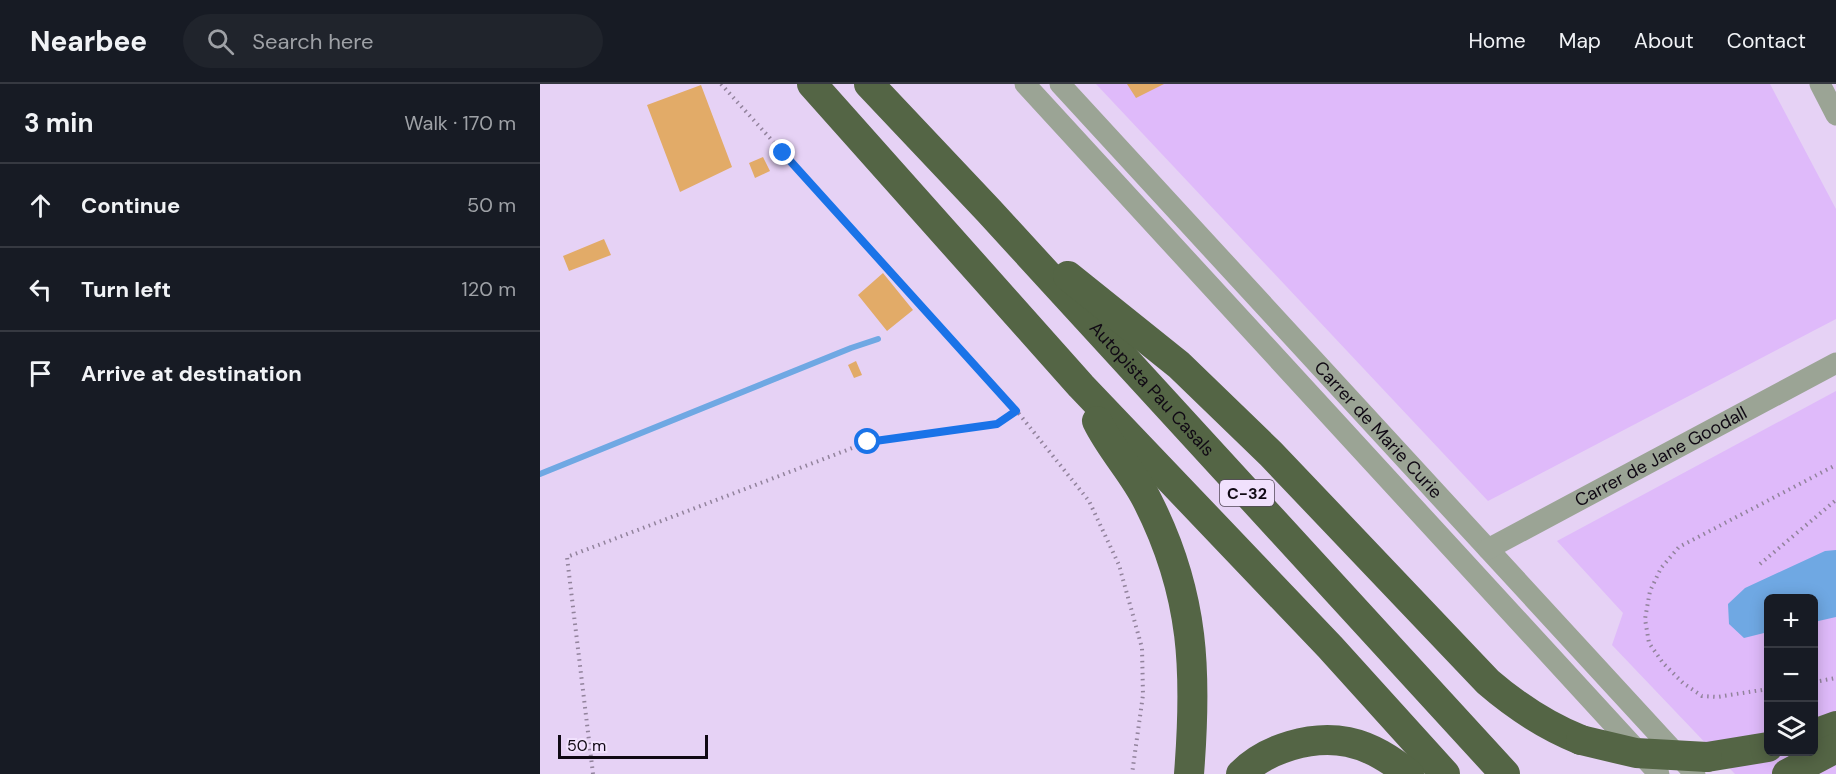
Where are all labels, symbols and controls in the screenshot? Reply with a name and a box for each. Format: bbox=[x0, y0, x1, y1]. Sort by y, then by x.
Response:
search box bbox=[183, 14, 603, 68]
text: Nearbee bbox=[30, 23, 147, 60]
icon: search bbox=[204, 25, 237, 58]
text: Search here bbox=[252, 27, 374, 56]
text: Home bbox=[1468, 27, 1526, 55]
text: Map bbox=[1559, 27, 1601, 55]
text: About bbox=[1634, 27, 1694, 55]
text: Contact bbox=[1727, 27, 1806, 55]
text: 3 min bbox=[24, 106, 93, 140]
text: Walk · 170 m bbox=[404, 110, 516, 136]
route end bbox=[769, 139, 795, 165]
icon: ahead bbox=[24, 189, 57, 222]
text: Continue bbox=[81, 191, 180, 220]
text: 50 m bbox=[467, 192, 516, 218]
icon: left bbox=[24, 273, 57, 306]
text: Turn left bbox=[81, 275, 171, 304]
text: 120 m bbox=[462, 276, 516, 302]
street label: Autopista Pau Casals bbox=[1084, 316, 1220, 462]
street label: Carrer de Marie Curie bbox=[1309, 356, 1448, 504]
icon: arrive bbox=[24, 357, 57, 390]
text: Arrive at destination bbox=[81, 359, 302, 388]
street label: Carrer de Jane Goodall bbox=[1570, 401, 1751, 512]
route start bbox=[854, 428, 880, 454]
road number: C-32 bbox=[1220, 480, 1274, 506]
map controls bbox=[1764, 594, 1818, 756]
button: + bbox=[1764, 594, 1818, 648]
button: − bbox=[1764, 648, 1818, 702]
button: layers bbox=[1764, 702, 1818, 756]
scale bar bbox=[558, 732, 708, 760]
text: 50 m bbox=[567, 735, 606, 756]

